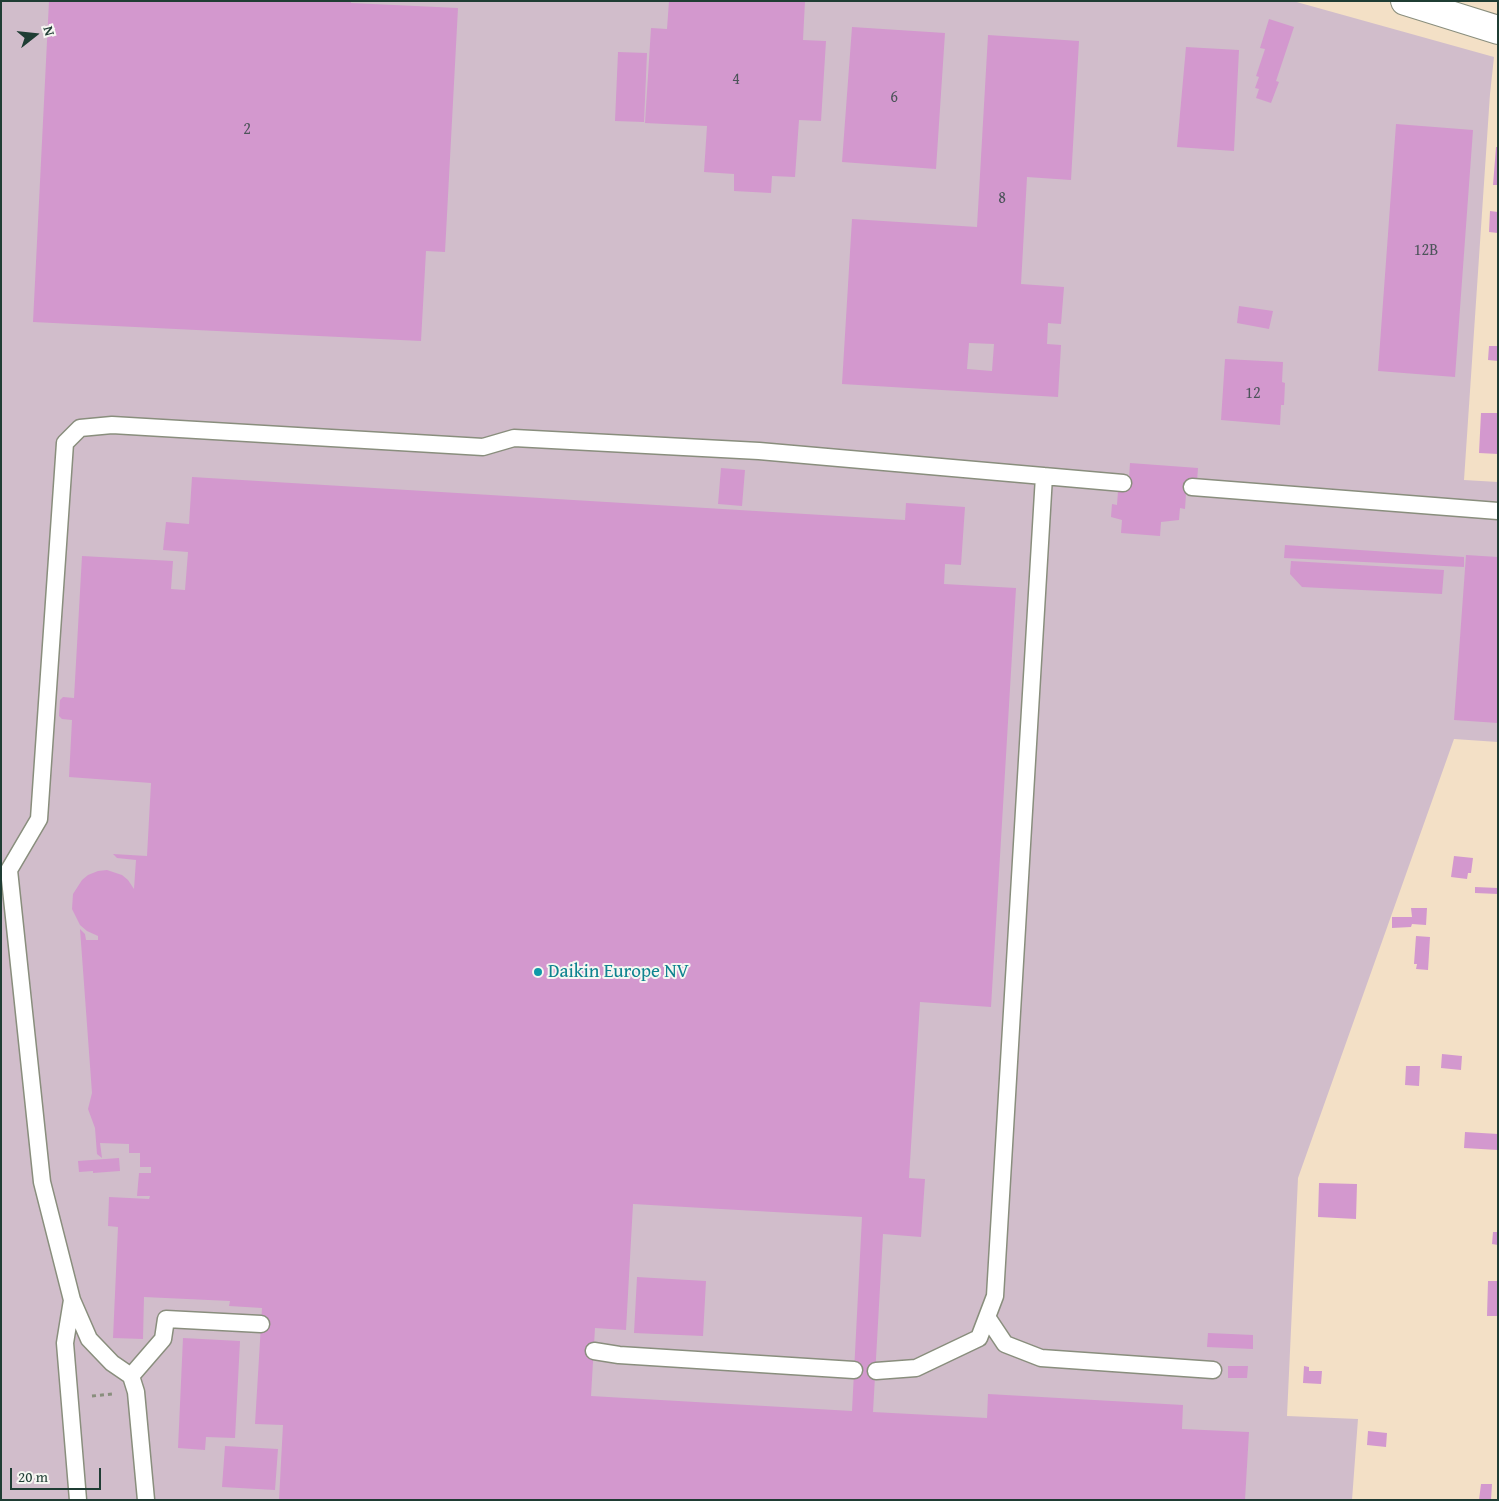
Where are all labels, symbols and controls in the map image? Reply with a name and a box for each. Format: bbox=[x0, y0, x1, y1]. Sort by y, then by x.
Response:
north arrow bbox=[10, 10, 60, 60]
text: N bbox=[39, 24, 60, 38]
house number: 4 bbox=[732, 70, 740, 90]
house number: 6 bbox=[890, 88, 898, 108]
house number: 2 bbox=[243, 120, 251, 140]
house number: 8 bbox=[998, 189, 1006, 209]
house number: 12B bbox=[1414, 241, 1438, 261]
house number: 12 bbox=[1245, 384, 1261, 404]
place label: Daikin Europe NV bbox=[548, 961, 689, 983]
marker: Daikin Europe NV bbox=[532, 966, 544, 978]
scale bar bbox=[12, 1458, 104, 1490]
text: 20 m bbox=[18, 1466, 48, 1487]

